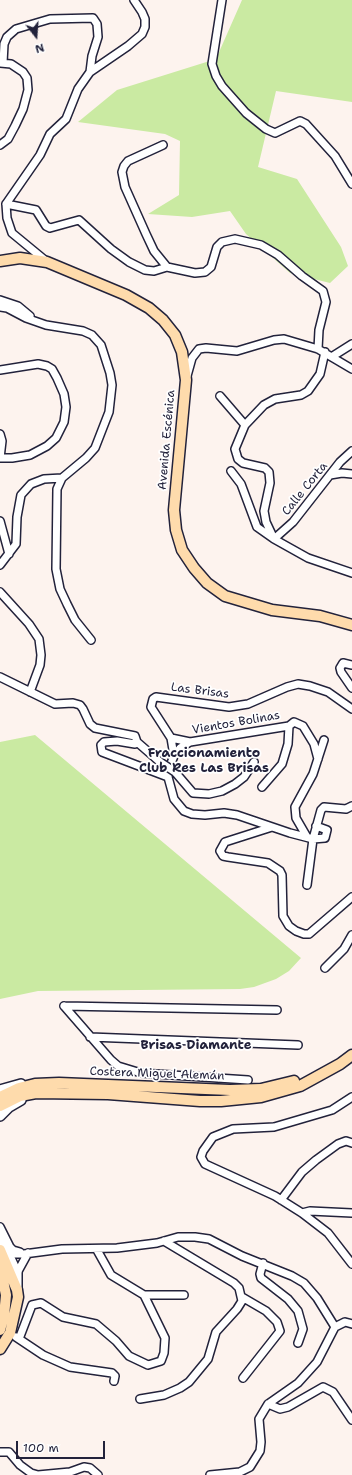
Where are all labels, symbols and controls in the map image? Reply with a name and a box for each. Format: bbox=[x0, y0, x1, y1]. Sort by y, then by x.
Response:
north arrow bbox=[16, 16, 56, 56]
text: N bbox=[33, 40, 46, 56]
street label: Avenida Escénica bbox=[155, 389, 179, 491]
street label: Calle Corta bbox=[279, 459, 331, 519]
street label: Las Brisas bbox=[170, 680, 230, 702]
street label: Vientos Bolinas bbox=[191, 708, 281, 738]
district label: Fraccionamiento Club Res Las Brisas bbox=[139, 746, 269, 777]
district label: Brisas Diamante bbox=[140, 1038, 252, 1054]
street label: Costera Miguel Alemán bbox=[89, 1064, 225, 1084]
scale bar bbox=[18, 1433, 107, 1459]
text: 100 m bbox=[23, 1440, 59, 1456]

